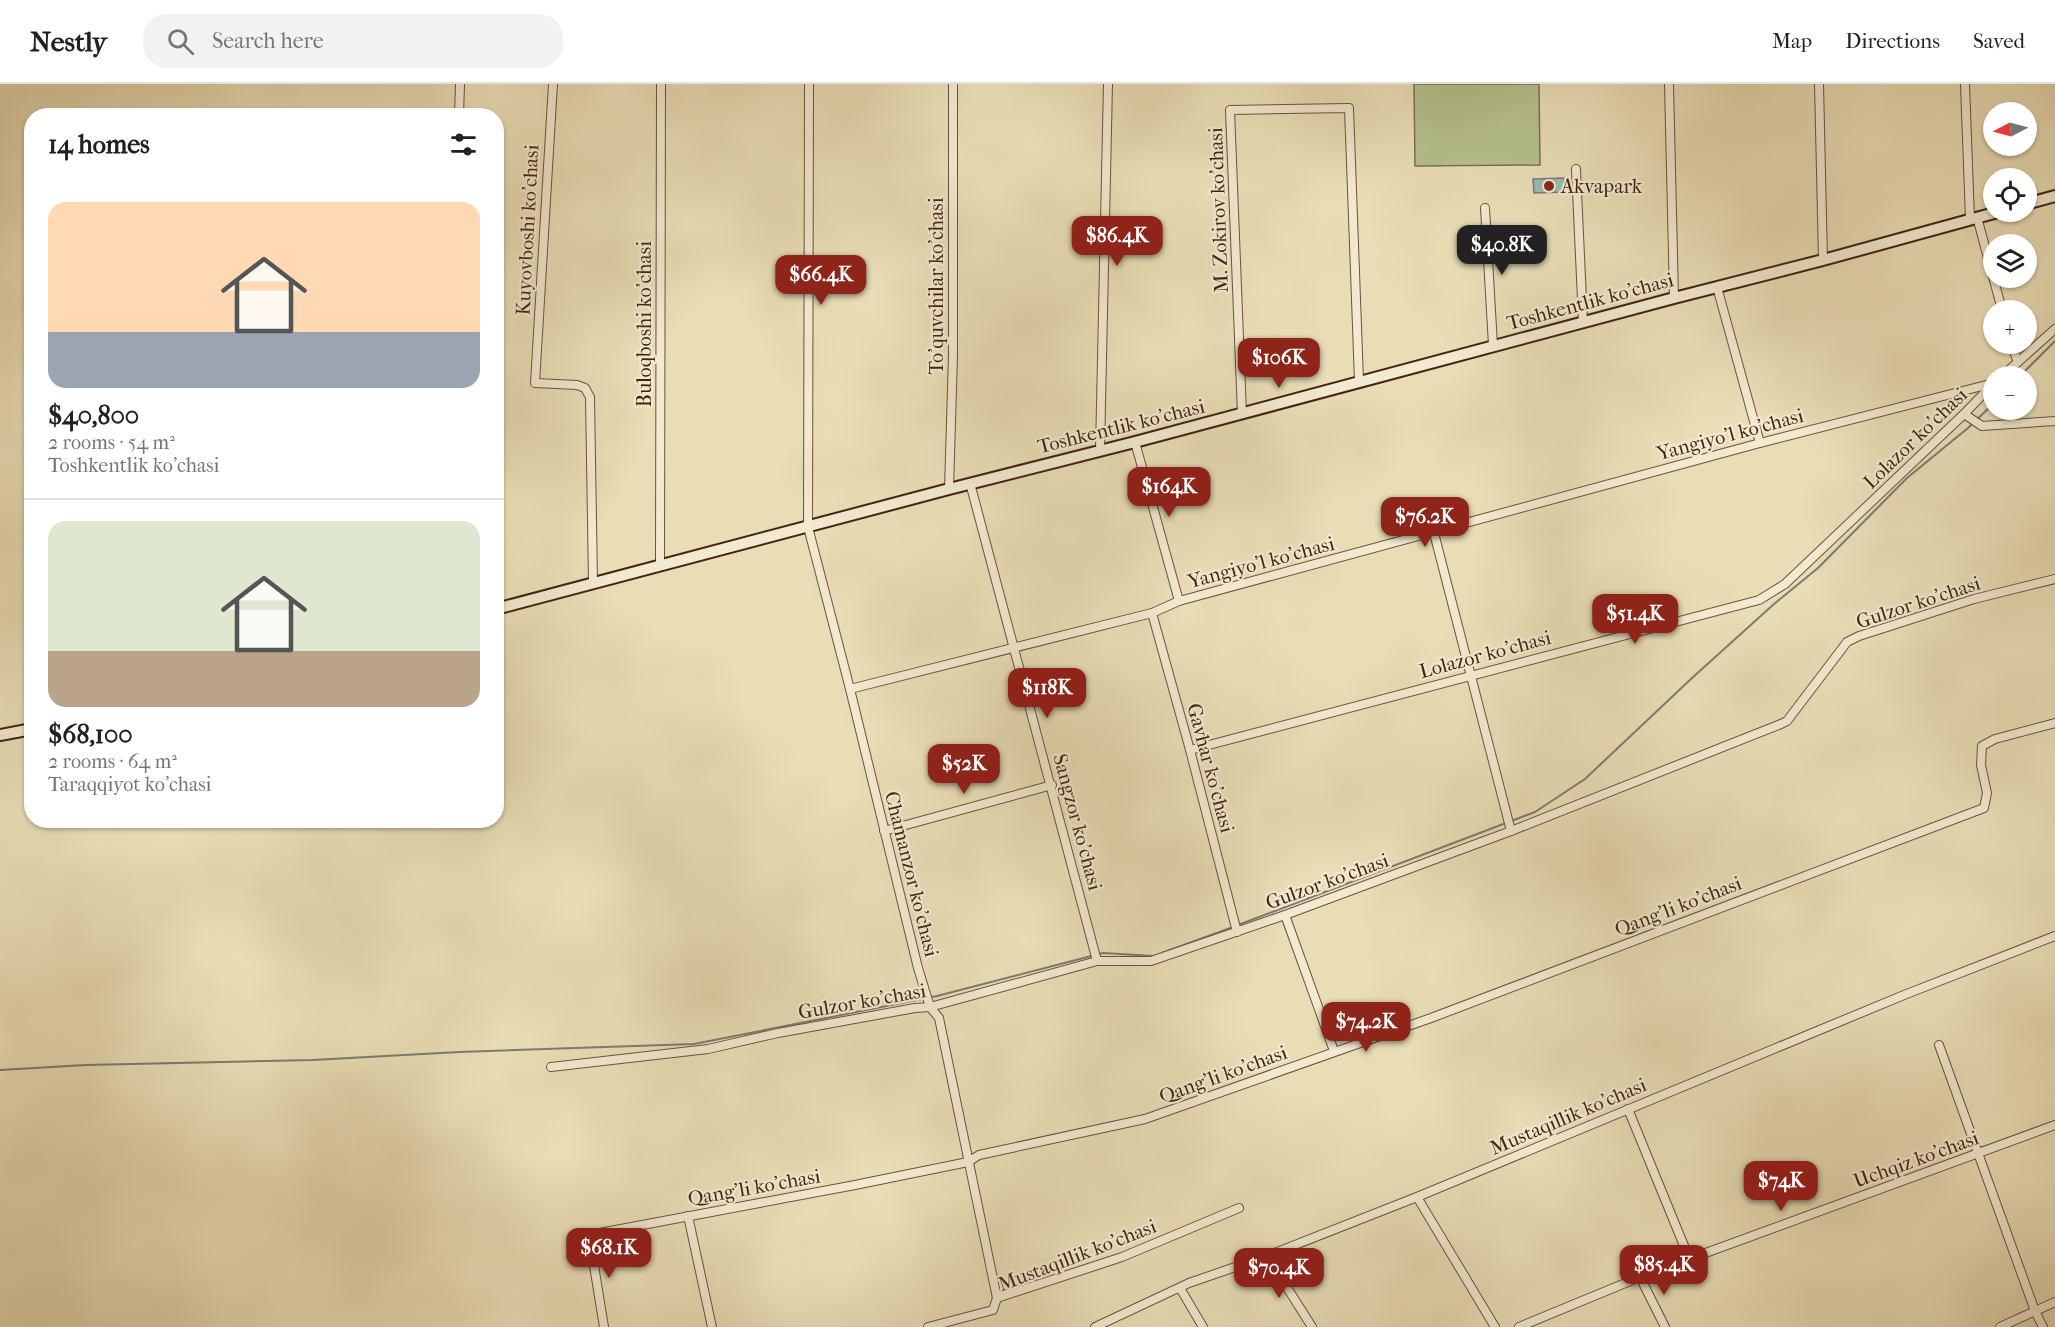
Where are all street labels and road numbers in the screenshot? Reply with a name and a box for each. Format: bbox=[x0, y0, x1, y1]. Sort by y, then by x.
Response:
street label: M. Zokirov ko'chasi bbox=[1204, 127, 1233, 293]
street label: Kuyovboshi ko'chasi bbox=[512, 144, 543, 316]
street label: To'quvchilar ko'chasi bbox=[925, 197, 948, 375]
street label: Buloqboshi ko'chasi bbox=[633, 241, 656, 407]
street label: Toshkentlik ko'chasi bbox=[1504, 268, 1676, 335]
street label: Lolazor ko'chasi bbox=[1859, 383, 1972, 494]
street label: Toshkentlik ko'chasi bbox=[1035, 395, 1207, 458]
street label: Yangiyo'l ko'chasi bbox=[1653, 404, 1806, 465]
street label: Yangiyo'l ko'chasi bbox=[1184, 532, 1337, 593]
street label: Gulzor ko'chasi bbox=[1853, 572, 1983, 633]
street label: Lolazor ko'chasi bbox=[1417, 626, 1554, 683]
street label: Gavhar ko'chasi bbox=[1182, 701, 1239, 835]
street label: Sangzor ko'chasi bbox=[1048, 751, 1107, 893]
street label: Chamanzor ko'chasi bbox=[880, 789, 943, 959]
street label: Gulzor ko'chasi bbox=[1262, 849, 1392, 914]
street label: Qang'li ko'chasi bbox=[1611, 872, 1745, 941]
street label: Gulzor ko'chasi bbox=[796, 979, 928, 1024]
street label: Qang'li ko'chasi bbox=[1156, 1041, 1290, 1108]
street label: Mustaqillik ko'chasi bbox=[1487, 1073, 1650, 1160]
street label: Uchqiz ko'chasi bbox=[1850, 1126, 1982, 1193]
street label: Qang'li ko'chasi bbox=[686, 1165, 822, 1210]
street label: Mustaqillik ko'chasi bbox=[995, 1215, 1160, 1296]

